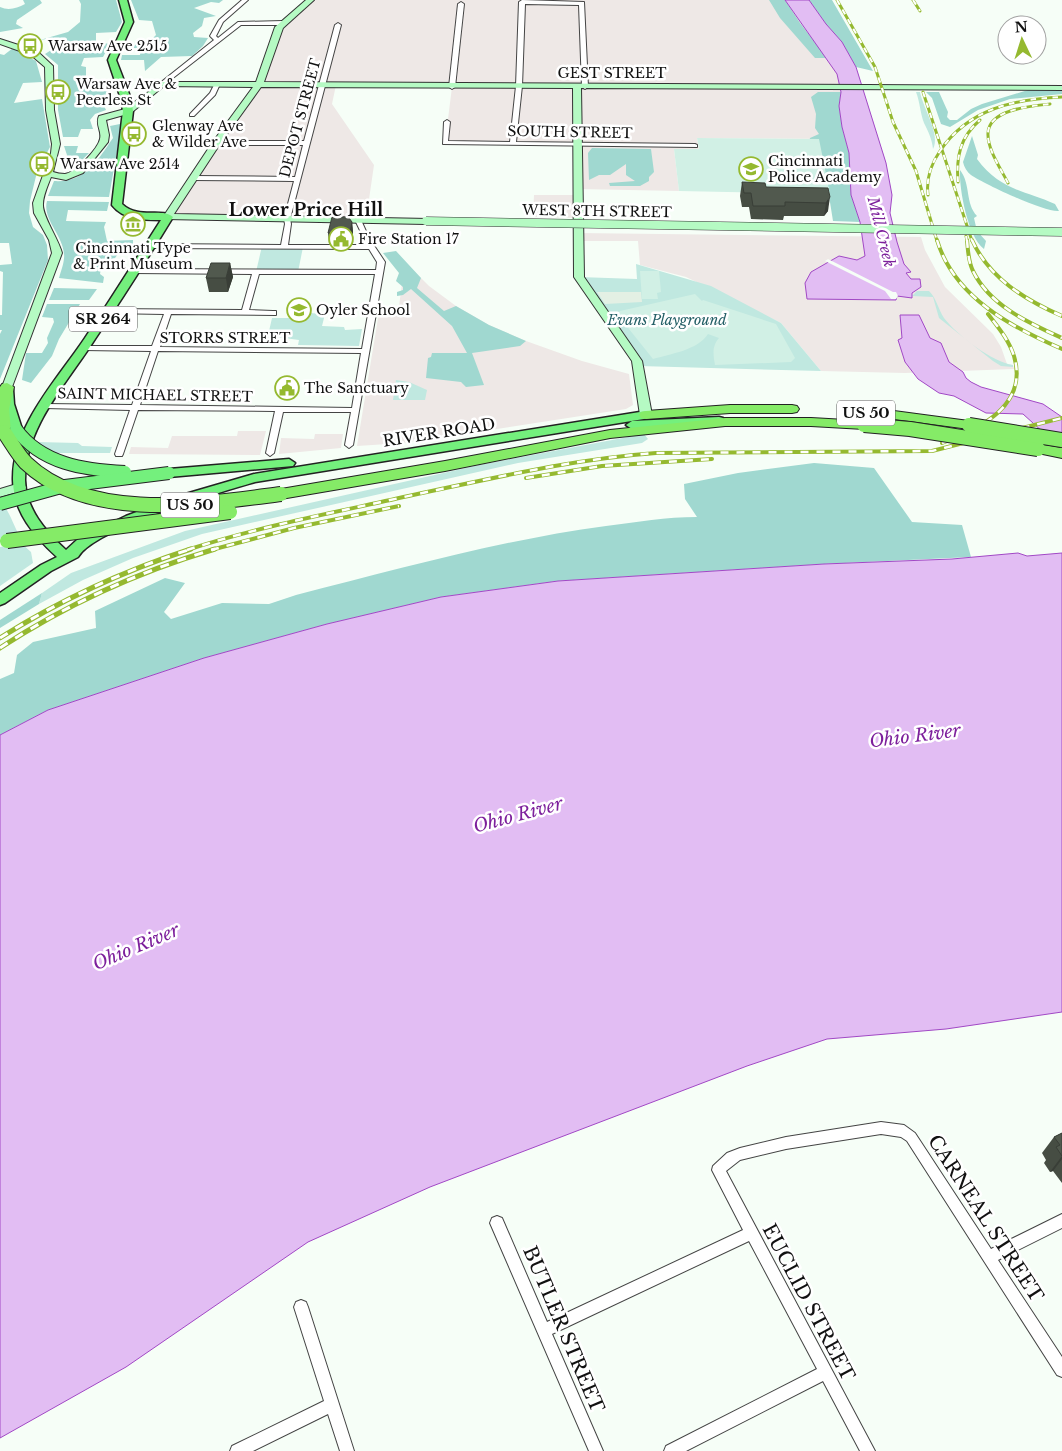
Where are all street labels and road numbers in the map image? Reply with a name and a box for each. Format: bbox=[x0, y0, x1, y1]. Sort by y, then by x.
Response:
street label: DEPOT STREET bbox=[275, 56, 325, 180]
street label: GEST STREET bbox=[558, 64, 666, 82]
street label: SOUTH STREET bbox=[507, 122, 633, 142]
street label: WEST 8TH STREET bbox=[521, 201, 672, 221]
road number: SR 264 bbox=[69, 306, 137, 332]
street label: STORRS STREET bbox=[160, 329, 291, 347]
street label: SAINT MICHAEL STREET bbox=[57, 384, 253, 406]
road number: US 50 bbox=[837, 400, 895, 426]
street label: RIVER ROAD bbox=[381, 413, 497, 451]
road number: US 50 bbox=[161, 492, 219, 518]
street label: CARNEAL STREET bbox=[923, 1131, 1048, 1306]
street label: EUCLID STREET bbox=[757, 1220, 860, 1385]
street label: BUTLER STREET bbox=[518, 1243, 609, 1416]

